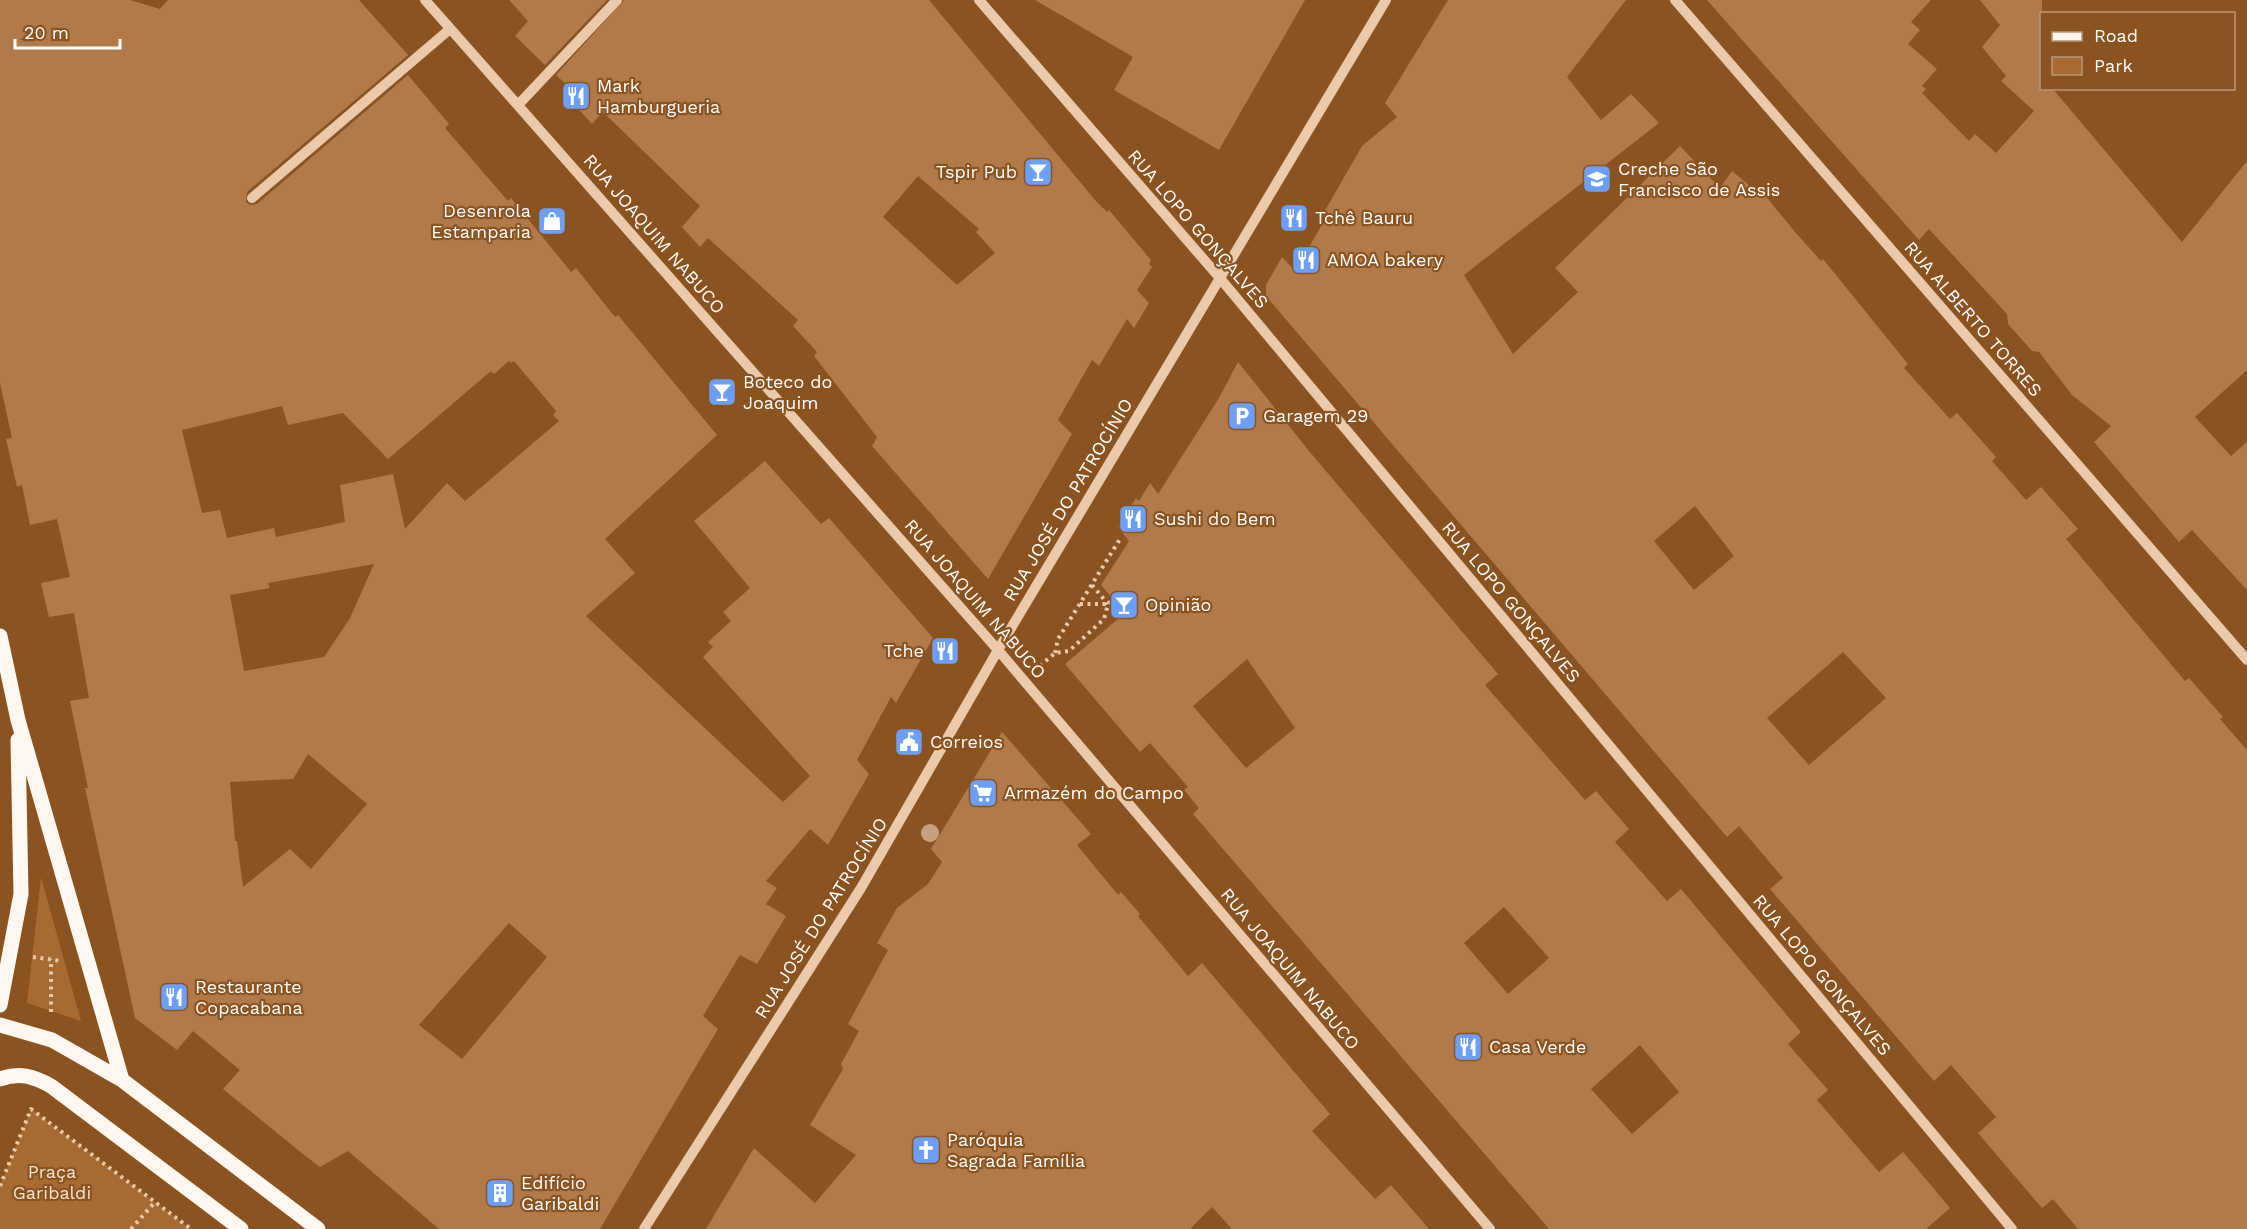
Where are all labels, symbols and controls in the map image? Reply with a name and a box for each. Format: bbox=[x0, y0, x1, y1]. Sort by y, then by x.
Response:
scale bar bbox=[15, 12, 120, 50]
legend bbox=[2040, 12, 2235, 90]
text: 20 m bbox=[24, 22, 69, 43]
text: Road bbox=[2094, 25, 2138, 46]
text: Park bbox=[2094, 55, 2133, 76]
place label: Mark Hamburgueria bbox=[597, 75, 720, 117]
restaurant icon: Mark Hamburgueria bbox=[560, 80, 592, 112]
street label: RUA LOPO GONÇALVES bbox=[1124, 145, 1273, 312]
street label: RUA JOAQUIM NABUCO bbox=[579, 150, 729, 318]
bar icon: Tspir Pub bbox=[1022, 156, 1054, 188]
place label: Creche São Francisco de Assis bbox=[1618, 158, 1780, 200]
place label: Tspir Pub bbox=[936, 161, 1017, 182]
school or university icon: Creche São Francisco de Assis bbox=[1581, 163, 1613, 195]
place label: Desenrola Estamparia bbox=[431, 200, 531, 242]
restaurant icon: Tchê Bauru bbox=[1278, 202, 1310, 234]
shop icon: Desenrola Estamparia bbox=[536, 205, 568, 237]
place label: Tchê Bauru bbox=[1315, 207, 1413, 228]
street label: RUA ALBERTO TORRES bbox=[1900, 237, 2047, 401]
restaurant icon: AMOA bakery bbox=[1290, 244, 1322, 276]
place label: AMOA bakery bbox=[1327, 249, 1444, 270]
place label: Boteco do Joaquim bbox=[743, 371, 832, 413]
bar icon: Boteco do Joaquim bbox=[706, 376, 738, 408]
street label: RUA JOSÉ DO PATROCÍNIO bbox=[999, 395, 1137, 605]
parking icon: Garagem 29 bbox=[1226, 400, 1258, 432]
place label: Garagem 29 bbox=[1263, 405, 1368, 426]
restaurant icon: Sushi do Bem bbox=[1117, 503, 1149, 535]
place label: Sushi do Bem bbox=[1154, 508, 1276, 529]
street label: RUA JOAQUIM NABUCO bbox=[900, 515, 1050, 683]
street label: RUA LOPO GONÇALVES bbox=[1438, 517, 1585, 686]
bar icon: Opinião bbox=[1108, 589, 1140, 621]
place label: Opinião bbox=[1145, 594, 1211, 615]
restaurant icon: Tche bbox=[929, 635, 961, 667]
place label: Tche bbox=[884, 640, 924, 661]
public building icon: Correios bbox=[893, 726, 925, 758]
place label: Correios bbox=[930, 731, 1003, 752]
supermarket icon: Armazém do Campo bbox=[967, 777, 999, 809]
place label: Armazém do Campo bbox=[1004, 782, 1184, 803]
street label: RUA JOSÉ DO PATROCÍNIO bbox=[750, 813, 891, 1022]
street label: RUA JOAQUIM NABUCO bbox=[1217, 884, 1364, 1054]
street label: RUA LOPO GONÇALVES bbox=[1749, 890, 1896, 1059]
place label: Restaurante Copacabana bbox=[195, 976, 303, 1018]
restaurant icon: Restaurante Copacabana bbox=[158, 981, 190, 1013]
restaurant icon: Casa Verde bbox=[1452, 1031, 1484, 1063]
place label: Casa Verde bbox=[1489, 1036, 1586, 1057]
place label: Paróquia Sagrada Família bbox=[947, 1129, 1085, 1171]
church icon: Paróquia Sagrada Família bbox=[910, 1134, 942, 1166]
park label: Praça Garibaldi bbox=[13, 1161, 91, 1203]
place label: Edifício Garibaldi bbox=[521, 1172, 599, 1214]
building icon: Edifício Garibaldi bbox=[484, 1177, 516, 1209]

